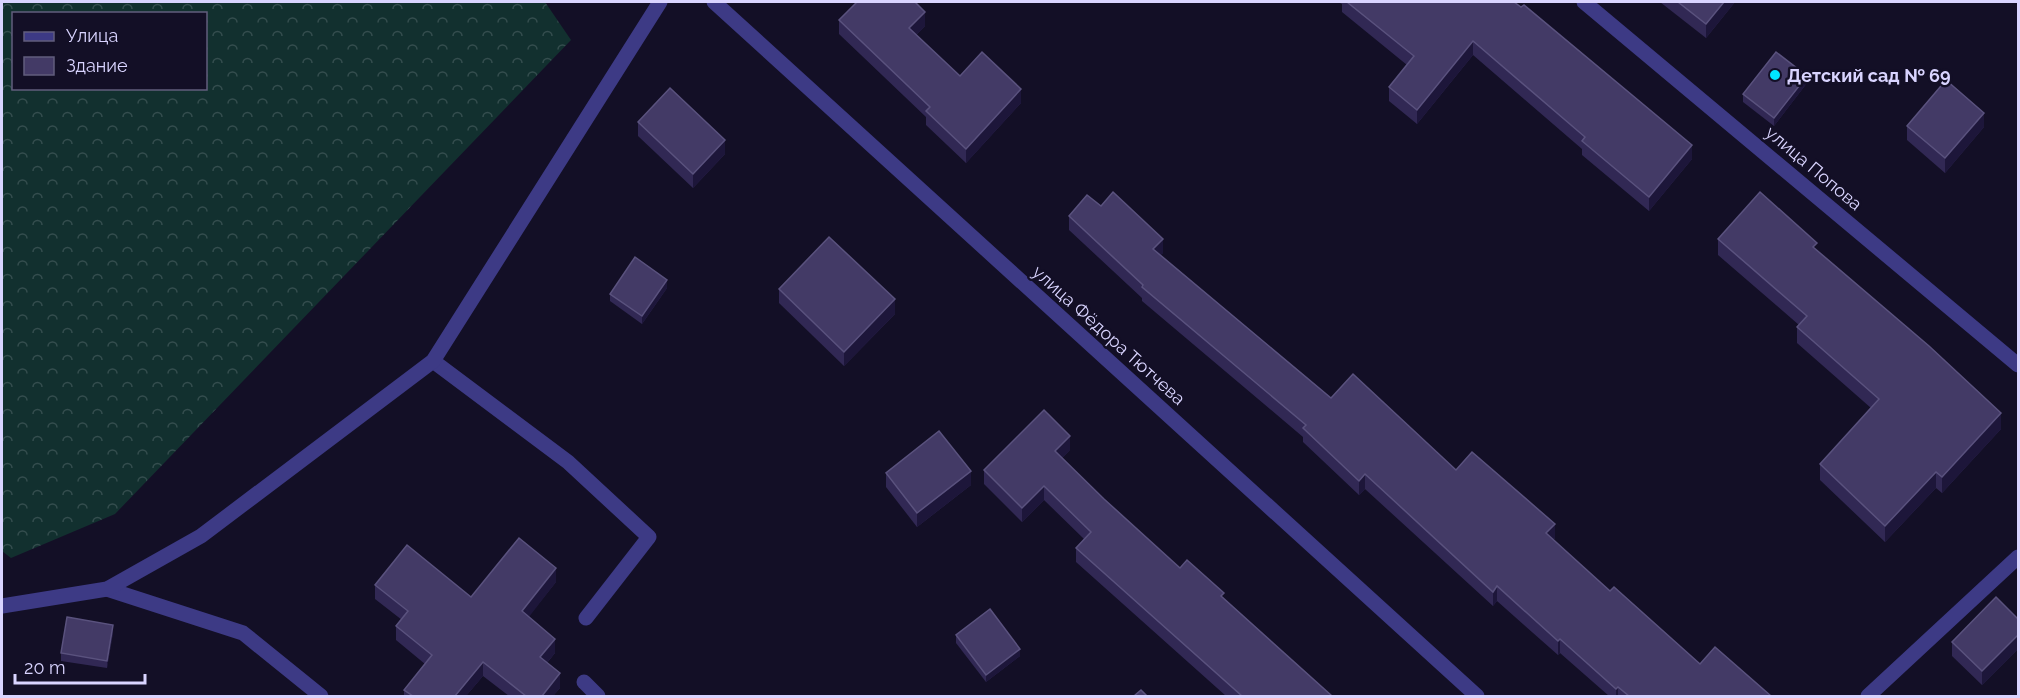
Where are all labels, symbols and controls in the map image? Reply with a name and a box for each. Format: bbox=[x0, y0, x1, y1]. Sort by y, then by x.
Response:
legend bbox=[12, 12, 207, 90]
text: Улица bbox=[66, 25, 118, 46]
text: Здание bbox=[66, 55, 128, 76]
place label: Детский сад № 69 bbox=[1787, 65, 1951, 86]
marker: Детский сад № 69 bbox=[1768, 68, 1782, 82]
street label: улица Попова bbox=[1761, 122, 1867, 214]
street label: улица Фёдора Тютчева bbox=[1028, 261, 1190, 409]
scale bar bbox=[15, 647, 146, 685]
text: 20 m bbox=[24, 657, 66, 678]

